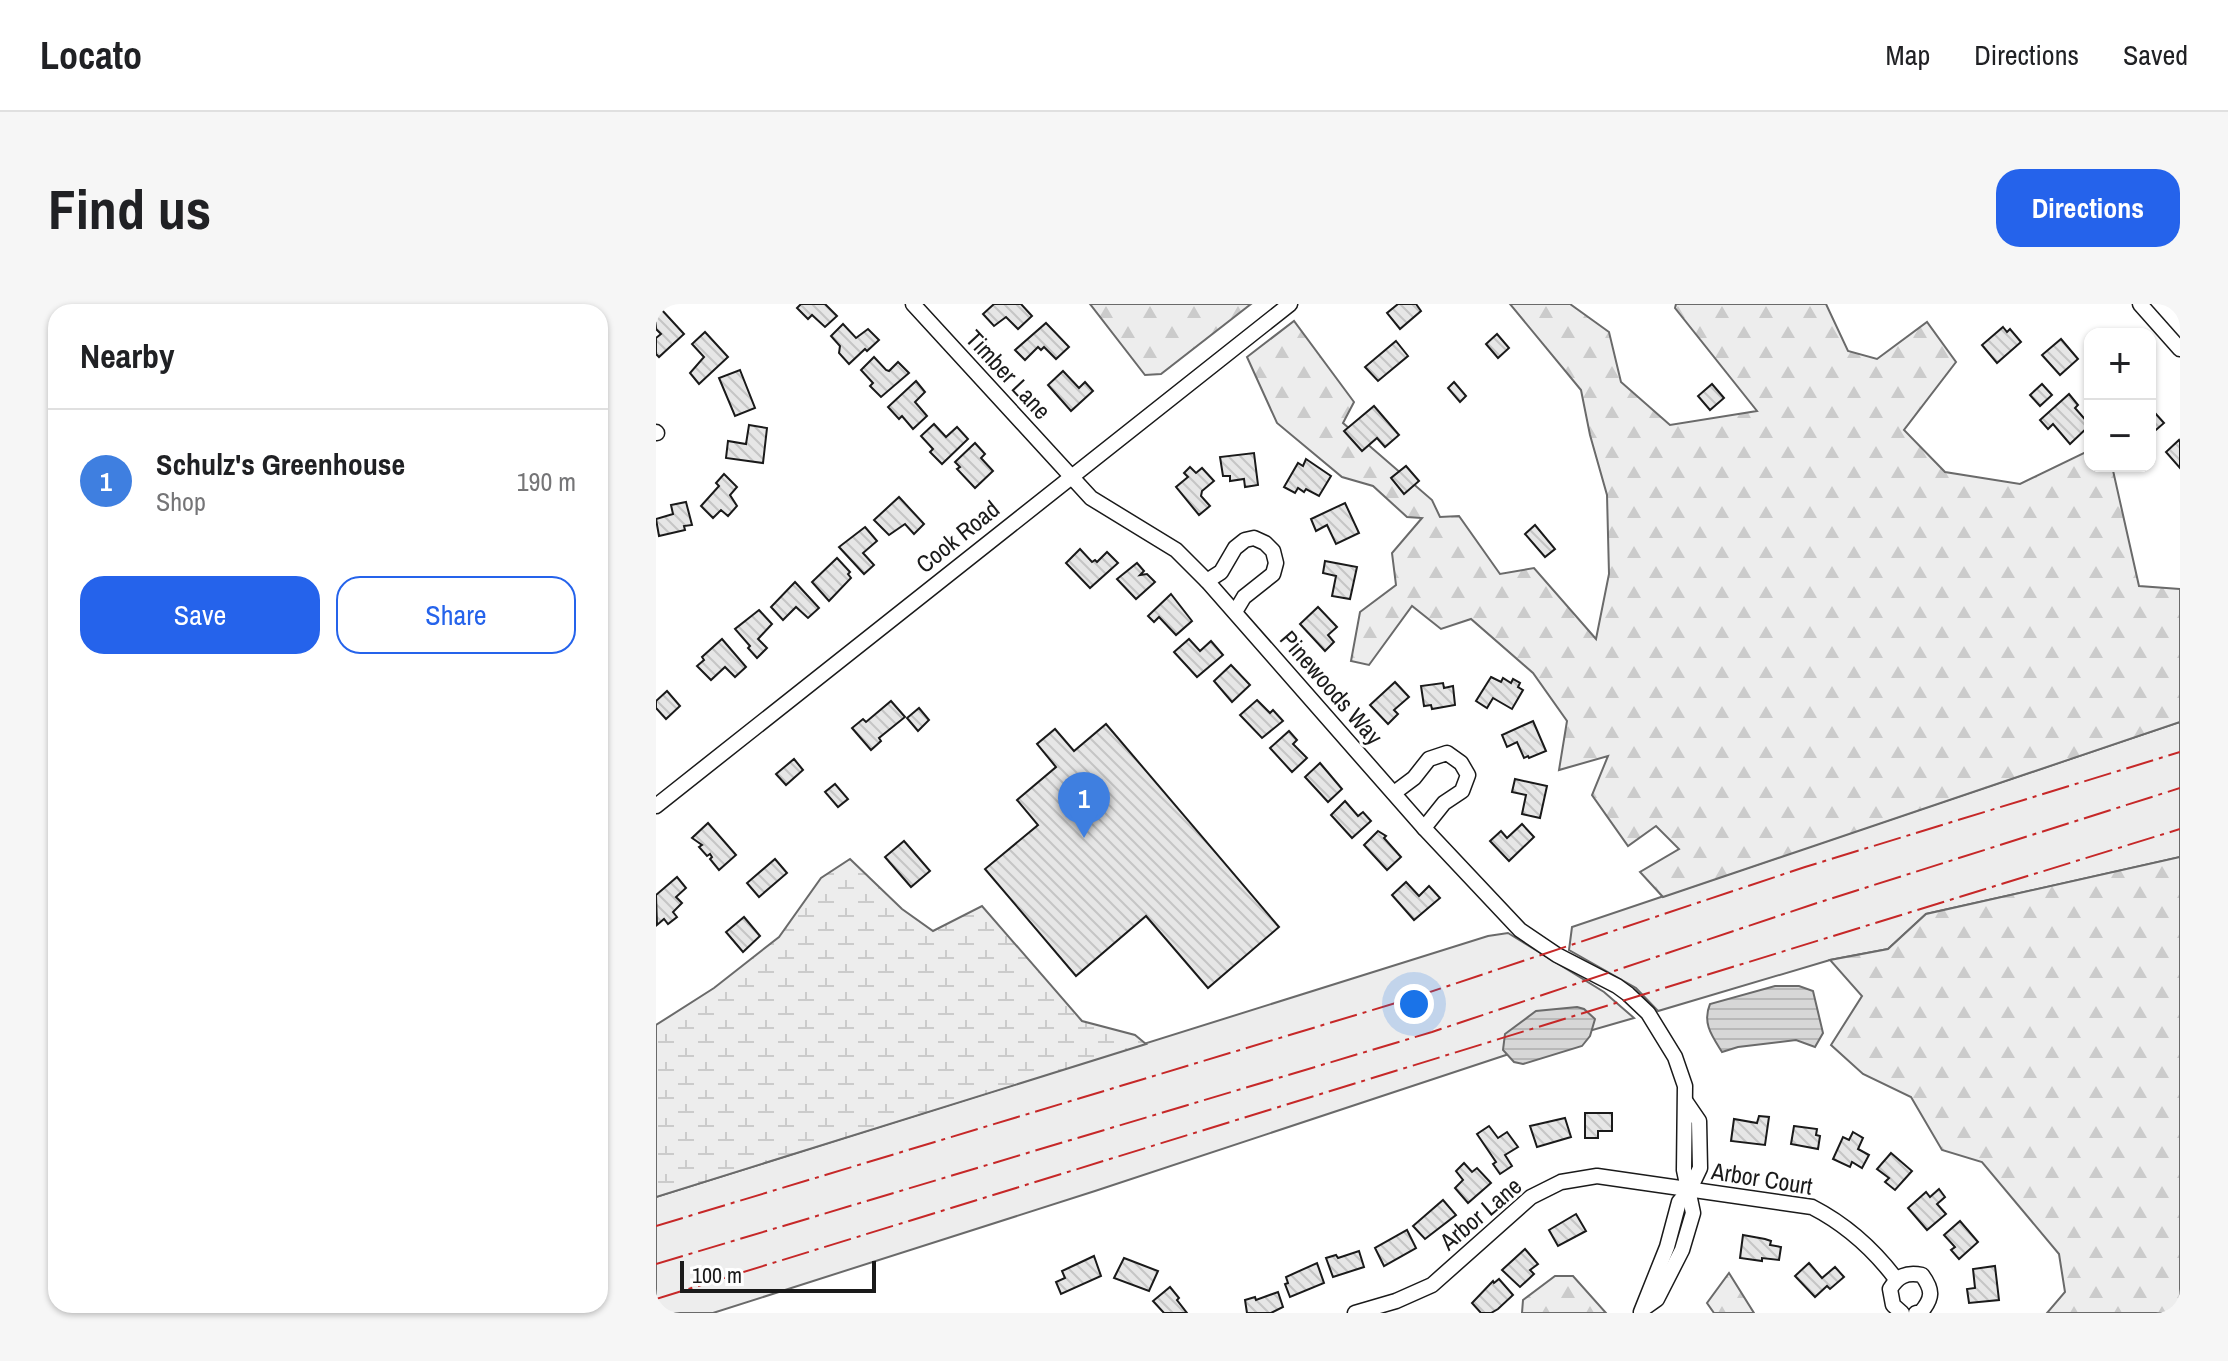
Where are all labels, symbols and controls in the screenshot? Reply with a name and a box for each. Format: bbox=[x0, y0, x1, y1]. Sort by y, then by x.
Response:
text: Locato bbox=[40, 30, 142, 81]
text: Map bbox=[1886, 36, 1930, 74]
text: Directions bbox=[1974, 36, 2079, 74]
text: Saved bbox=[2123, 36, 2188, 74]
button: Directions bbox=[1996, 169, 2180, 247]
text: Find us bbox=[48, 171, 211, 246]
street label: Timber Lane bbox=[959, 323, 1058, 426]
map controls bbox=[2084, 328, 2156, 472]
button: + bbox=[2084, 328, 2156, 400]
text: Nearby bbox=[80, 333, 175, 379]
button: − bbox=[2084, 400, 2156, 472]
text: Schulz's Greenhouse bbox=[156, 444, 405, 484]
text: 1 bbox=[100, 464, 112, 499]
text: 190 m bbox=[517, 464, 576, 499]
text: Shop bbox=[156, 484, 206, 519]
street label: Cook Road bbox=[909, 493, 1006, 580]
button: Save bbox=[80, 576, 320, 654]
button: Share bbox=[336, 576, 576, 654]
street label: Pinewoods Way bbox=[1273, 623, 1390, 751]
pin: 1 bbox=[1058, 772, 1110, 838]
your location bbox=[1394, 984, 1434, 1024]
street label: Arbor Court bbox=[1708, 1154, 1815, 1202]
street label: Arbor Lane bbox=[1432, 1170, 1528, 1257]
scale bar bbox=[680, 1257, 876, 1293]
text: 100 m bbox=[692, 1260, 742, 1290]

